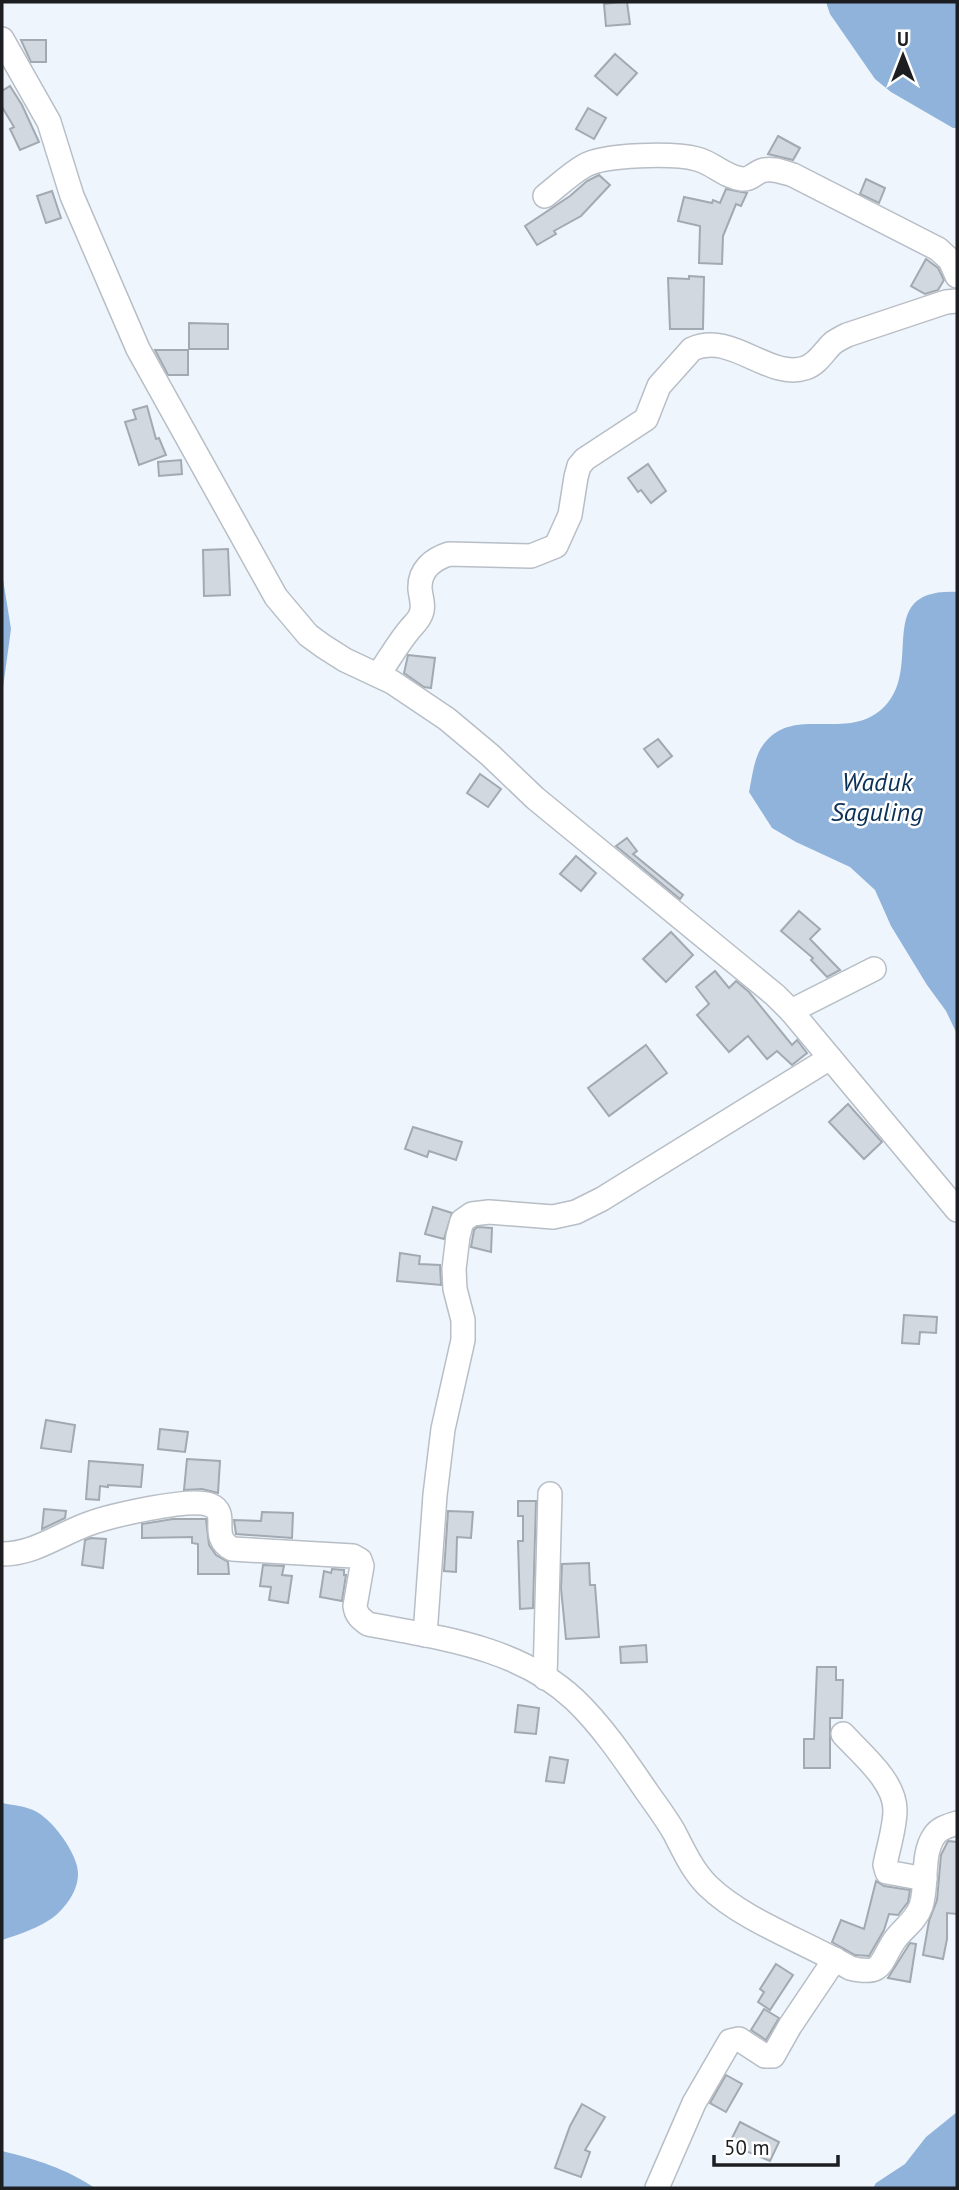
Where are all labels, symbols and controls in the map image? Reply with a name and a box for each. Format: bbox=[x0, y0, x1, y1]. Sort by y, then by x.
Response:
north arrow bbox=[868, 21, 938, 91]
text: U bbox=[897, 27, 909, 51]
water label: Waduk Saguling bbox=[831, 765, 923, 828]
scale bar bbox=[714, 2124, 838, 2168]
text: 50 m bbox=[724, 2134, 770, 2161]

